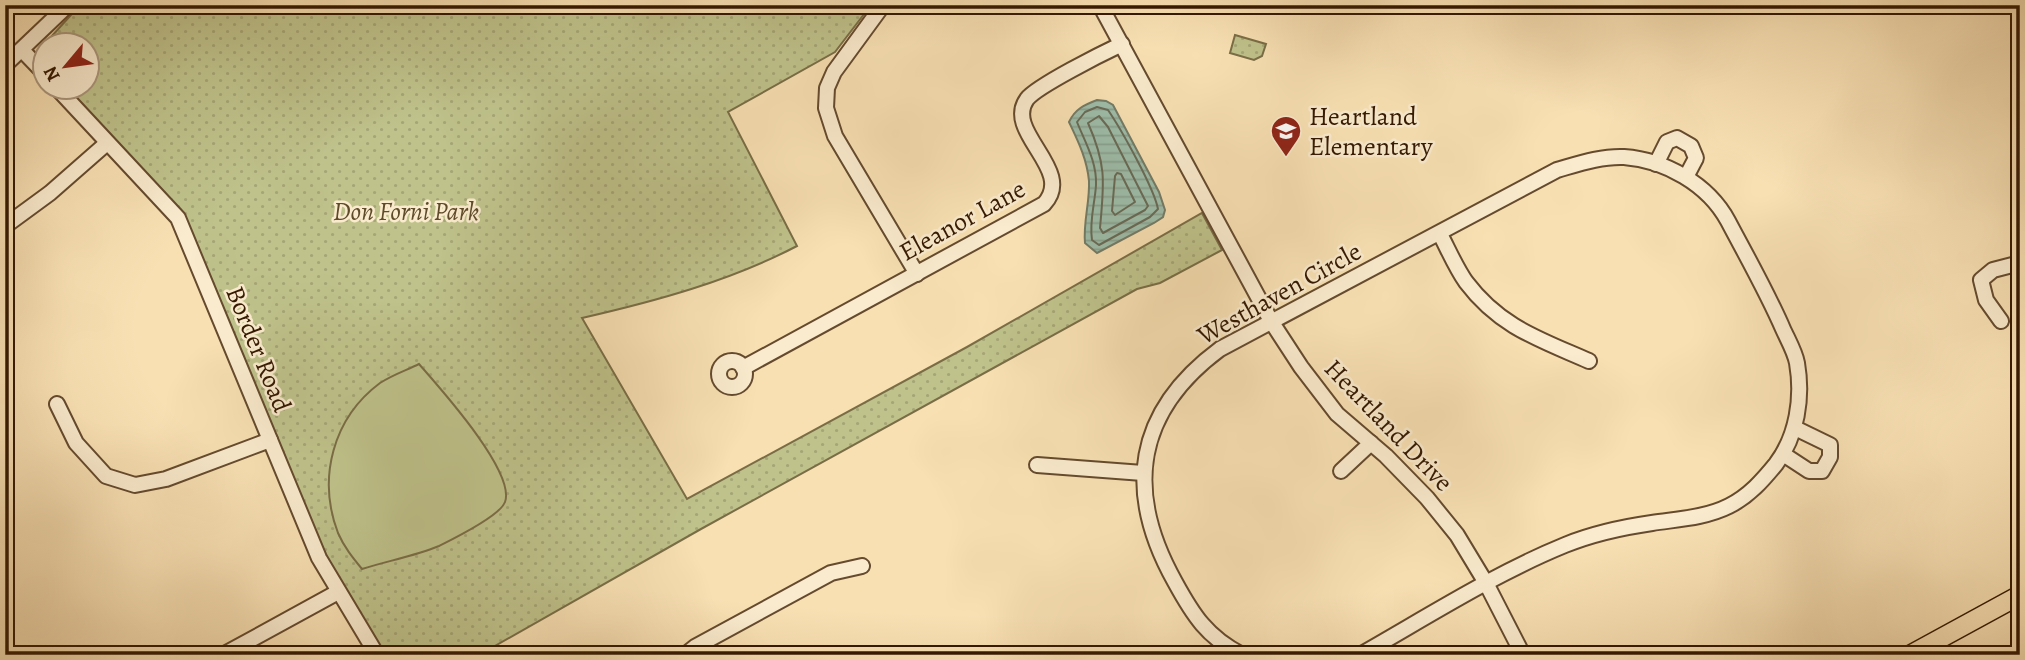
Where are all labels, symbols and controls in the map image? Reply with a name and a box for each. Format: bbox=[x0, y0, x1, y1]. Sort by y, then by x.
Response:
north arrow bbox=[32, 32, 102, 102]
text: N bbox=[37, 61, 67, 86]
place label: Heartland Elementary bbox=[1309, 99, 1433, 164]
school or university icon: Heartland Elementary bbox=[1269, 114, 1303, 158]
street label: Eleanor Lane bbox=[893, 171, 1032, 269]
park label: Don Forni Park bbox=[333, 194, 479, 229]
street label: Westhaven Circle bbox=[1190, 234, 1368, 353]
street label: Border Road bbox=[217, 281, 300, 417]
street label: Heartland Drive bbox=[1316, 351, 1461, 499]

